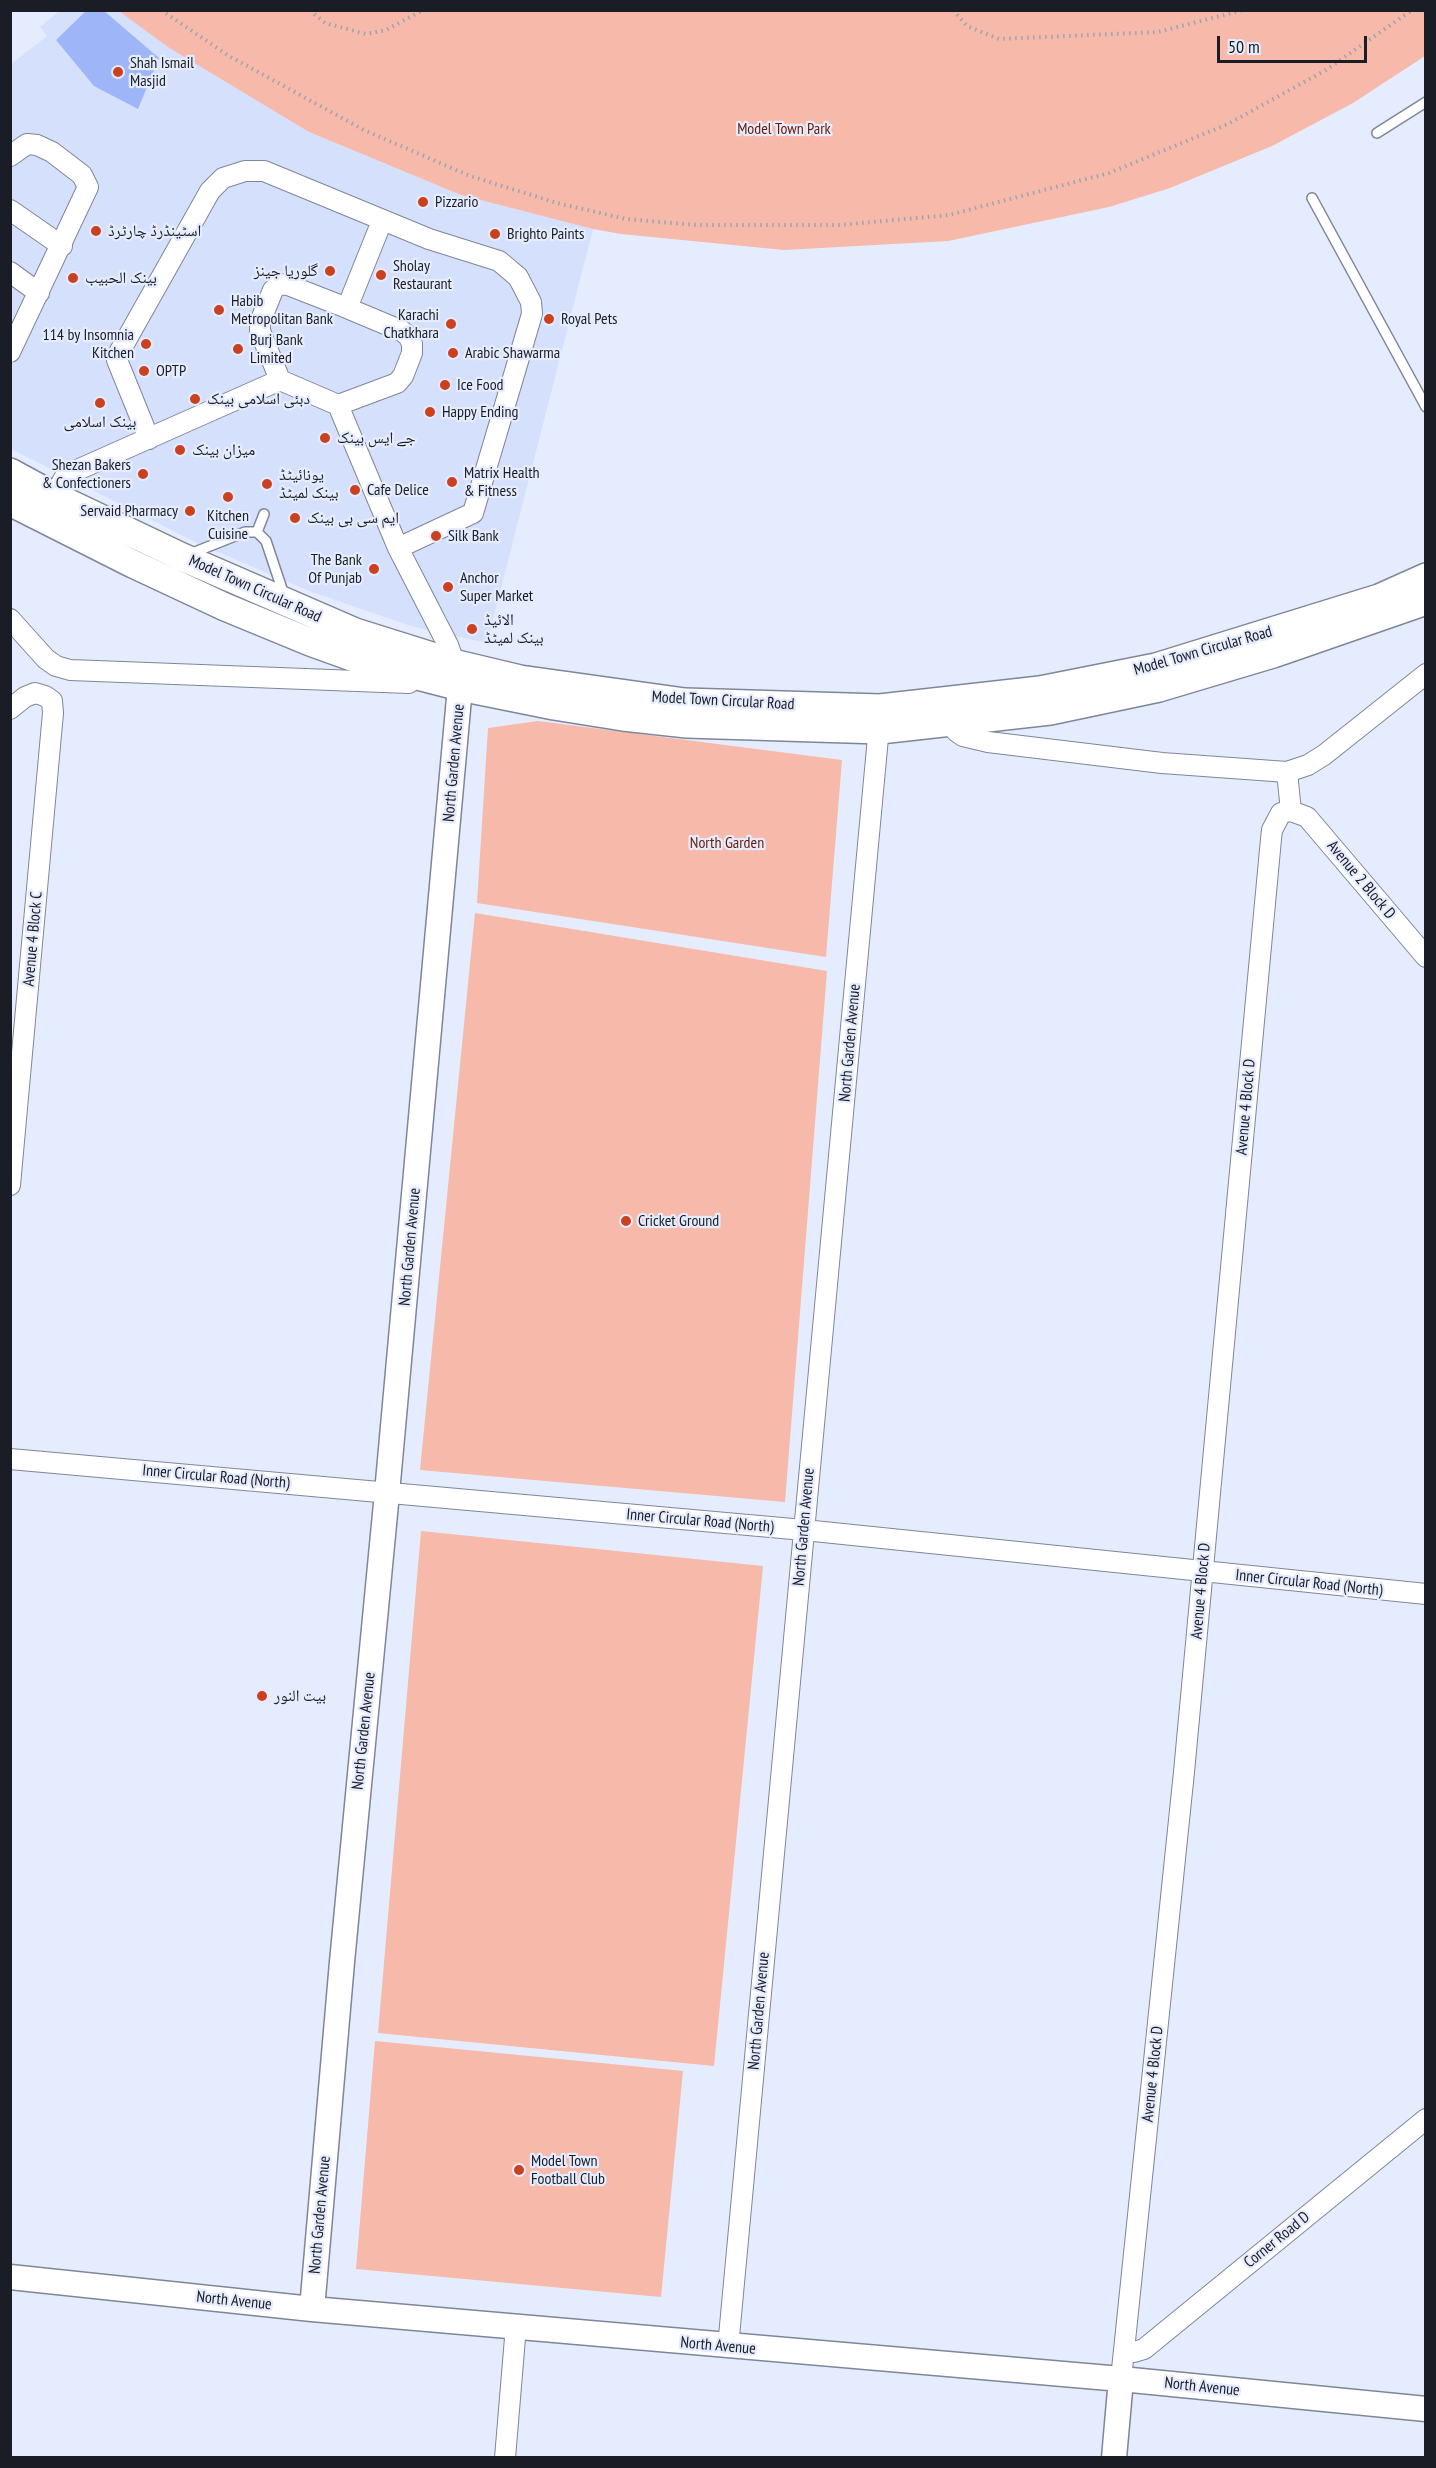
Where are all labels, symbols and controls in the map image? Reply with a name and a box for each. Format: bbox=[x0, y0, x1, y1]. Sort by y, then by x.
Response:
scale bar bbox=[1220, 24, 1370, 62]
text: 50 m bbox=[1228, 35, 1260, 58]
place label: Shah Ismail Masjid bbox=[130, 53, 194, 91]
marker: Shah Ismail Masjid bbox=[111, 65, 125, 79]
park label: Model Town Park bbox=[737, 119, 831, 139]
place label: Pizzario bbox=[435, 192, 478, 212]
marker: Pizzario bbox=[416, 195, 430, 209]
place label: اسٹینڈرڈ چارٹرڈ bbox=[108, 221, 201, 241]
marker: اسٹینڈرڈ چارٹرڈ bbox=[89, 224, 103, 238]
place label: Brighto Paints bbox=[507, 224, 584, 244]
marker: Brighto Paints bbox=[488, 227, 502, 241]
place label: Sholay Restaurant bbox=[393, 256, 452, 294]
place label: گلوریا جینز bbox=[254, 261, 318, 281]
marker: گلوریا جینز bbox=[323, 264, 337, 278]
place label: بينک الحبيب bbox=[85, 268, 157, 288]
marker: Sholay Restaurant bbox=[374, 268, 388, 282]
marker: بينک الحبيب bbox=[66, 271, 80, 285]
place label: Habib Metropolitan Bank bbox=[231, 291, 333, 329]
marker: Habib Metropolitan Bank bbox=[212, 303, 226, 317]
place label: Karachi Chatkhara bbox=[383, 305, 439, 343]
place label: Royal Pets bbox=[561, 309, 618, 329]
marker: Royal Pets bbox=[542, 312, 556, 326]
marker: Karachi Chatkhara bbox=[444, 317, 458, 331]
place label: 114 by Insomnia Kitchen bbox=[42, 325, 134, 363]
place label: Burj Bank Limited bbox=[250, 330, 303, 368]
marker: 114 by Insomnia Kitchen bbox=[139, 337, 153, 351]
marker: Burj Bank Limited bbox=[231, 342, 245, 356]
place label: Arabic Shawarma bbox=[465, 343, 560, 363]
marker: Arabic Shawarma bbox=[446, 346, 460, 360]
place label: OPTP bbox=[156, 361, 186, 381]
marker: OPTP bbox=[137, 364, 151, 378]
place label: Ice Food bbox=[457, 375, 504, 395]
marker: Ice Food bbox=[438, 378, 452, 392]
place label: دبئی اسلامی بینک bbox=[207, 389, 310, 409]
marker: دبئی اسلامی بینک bbox=[188, 392, 202, 406]
marker: بینک اسلامی bbox=[93, 396, 107, 410]
place label: Happy Ending bbox=[442, 402, 518, 422]
marker: Happy Ending bbox=[423, 405, 437, 419]
place label: بینک اسلامی bbox=[63, 412, 137, 432]
place label: جے ایس بینک bbox=[337, 428, 416, 448]
marker: جے ایس بینک bbox=[318, 431, 332, 445]
place label: میزان بینک bbox=[192, 440, 255, 460]
marker: میزان بینک bbox=[173, 443, 187, 457]
place label: Shezan Bakers & Confectioners bbox=[42, 455, 131, 493]
place label: Matrix Health & Fitness bbox=[464, 463, 540, 501]
place label: یونائیٹڈ بینک لمیٹڈ bbox=[279, 465, 339, 503]
marker: Shezan Bakers & Confectioners bbox=[136, 467, 150, 481]
marker: Matrix Health & Fitness bbox=[445, 475, 459, 489]
marker: یونائیٹڈ بینک لمیٹڈ bbox=[260, 477, 274, 491]
place label: Cafe Delice bbox=[367, 480, 429, 500]
marker: Cafe Delice bbox=[348, 483, 362, 497]
marker: Kitchen Cuisine bbox=[221, 490, 235, 504]
place label: Servaid Pharmacy bbox=[80, 501, 178, 521]
marker: Servaid Pharmacy bbox=[183, 504, 197, 518]
place label: Kitchen Cuisine bbox=[207, 506, 249, 544]
place label: ایم سی بی بینک bbox=[307, 508, 399, 528]
marker: ایم سی بی بینک bbox=[288, 511, 302, 525]
place label: Silk Bank bbox=[448, 526, 499, 546]
marker: Silk Bank bbox=[429, 529, 443, 543]
place label: The Bank Of Punjab bbox=[308, 550, 362, 588]
street label: Model Town Circular Road bbox=[186, 551, 324, 627]
marker: The Bank Of Punjab bbox=[367, 562, 381, 576]
place label: Anchor Super Market bbox=[460, 568, 533, 606]
marker: Anchor Super Market bbox=[441, 580, 455, 594]
place label: الائیڈ بینک لمیٹڈ bbox=[484, 610, 544, 648]
marker: الائیڈ بینک لمیٹڈ bbox=[465, 622, 479, 636]
street label: Model Town Circular Road bbox=[1132, 622, 1274, 680]
street label: Model Town Circular Road bbox=[651, 688, 795, 714]
street label: North Garden Avenue bbox=[439, 703, 469, 823]
park label: North Garden bbox=[690, 833, 764, 853]
street label: Avenue 2 Block D bbox=[1323, 837, 1399, 923]
street label: Avenue 4 Block C bbox=[19, 891, 47, 987]
street label: North Garden Avenue bbox=[835, 983, 865, 1103]
street label: Avenue 4 Block D bbox=[1232, 1058, 1260, 1156]
street label: North Garden Avenue bbox=[395, 1187, 425, 1307]
place label: Cricket Ground bbox=[638, 1211, 719, 1231]
marker: Cricket Ground bbox=[619, 1214, 633, 1228]
street label: Inner Circular Road (North) bbox=[142, 1461, 290, 1493]
street label: North Garden Avenue bbox=[789, 1467, 819, 1587]
street label: Inner Circular Road (North) bbox=[626, 1505, 774, 1537]
street label: Avenue 4 Block D bbox=[1187, 1542, 1215, 1640]
street label: Inner Circular Road (North) bbox=[1235, 1566, 1383, 1600]
street label: North Garden Avenue bbox=[348, 1671, 380, 1791]
place label: بیت النور bbox=[274, 1686, 326, 1706]
marker: بیت النور bbox=[255, 1689, 269, 1703]
street label: North Garden Avenue bbox=[744, 1951, 774, 2071]
street label: Avenue 4 Block D bbox=[1138, 2025, 1168, 2123]
place label: Model Town Football Club bbox=[531, 2151, 605, 2189]
street label: North Garden Avenue bbox=[305, 2155, 335, 2275]
marker: Model Town Football Club bbox=[512, 2163, 526, 2177]
street label: Corner Road D bbox=[1240, 2208, 1314, 2272]
street label: North Avenue bbox=[195, 2288, 273, 2314]
street label: North Avenue bbox=[680, 2333, 756, 2359]
street label: North Avenue bbox=[1163, 2374, 1241, 2400]

